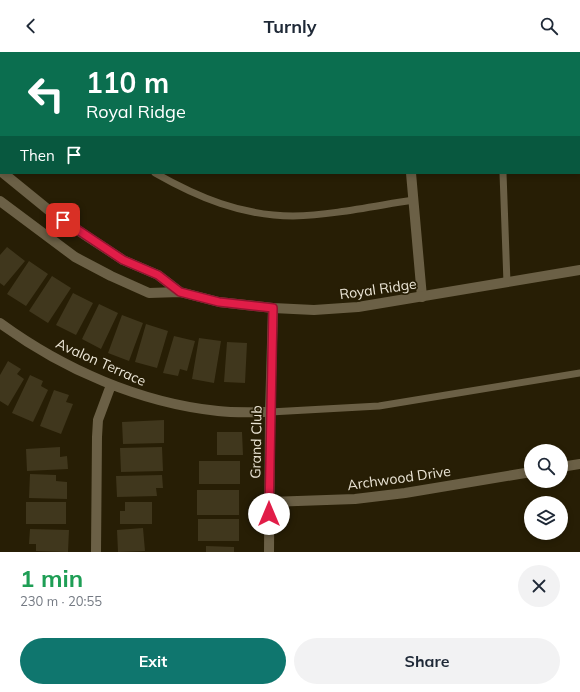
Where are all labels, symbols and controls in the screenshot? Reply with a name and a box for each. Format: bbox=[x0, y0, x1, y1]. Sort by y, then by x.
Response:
icon: back bbox=[20, 15, 42, 37]
text: Turnly bbox=[264, 15, 316, 38]
icon: search bbox=[538, 15, 560, 37]
text: 110 m bbox=[86, 65, 169, 100]
icon: left bbox=[20, 68, 72, 120]
text: Royal Ridge bbox=[86, 100, 186, 123]
icon: arrive bbox=[63, 144, 85, 166]
text: Then bbox=[20, 146, 55, 165]
pin bbox=[46, 203, 80, 237]
icon: arrive bbox=[52, 209, 74, 231]
street label: Royal Ridge bbox=[338, 275, 418, 303]
street label: Avalon Terrace bbox=[53, 334, 149, 390]
street label: Grand Club bbox=[246, 405, 266, 479]
map controls bbox=[524, 444, 568, 540]
button: search bbox=[524, 444, 568, 488]
street label: Archwood Drive bbox=[346, 462, 452, 494]
position arrow bbox=[248, 493, 290, 535]
button: layers bbox=[524, 496, 568, 540]
text: 1 min bbox=[20, 563, 83, 593]
button: close bbox=[518, 565, 560, 607]
text: 230 m · 20:55 bbox=[20, 593, 102, 609]
button: Exit bbox=[20, 638, 286, 684]
button: Share bbox=[294, 638, 560, 684]

